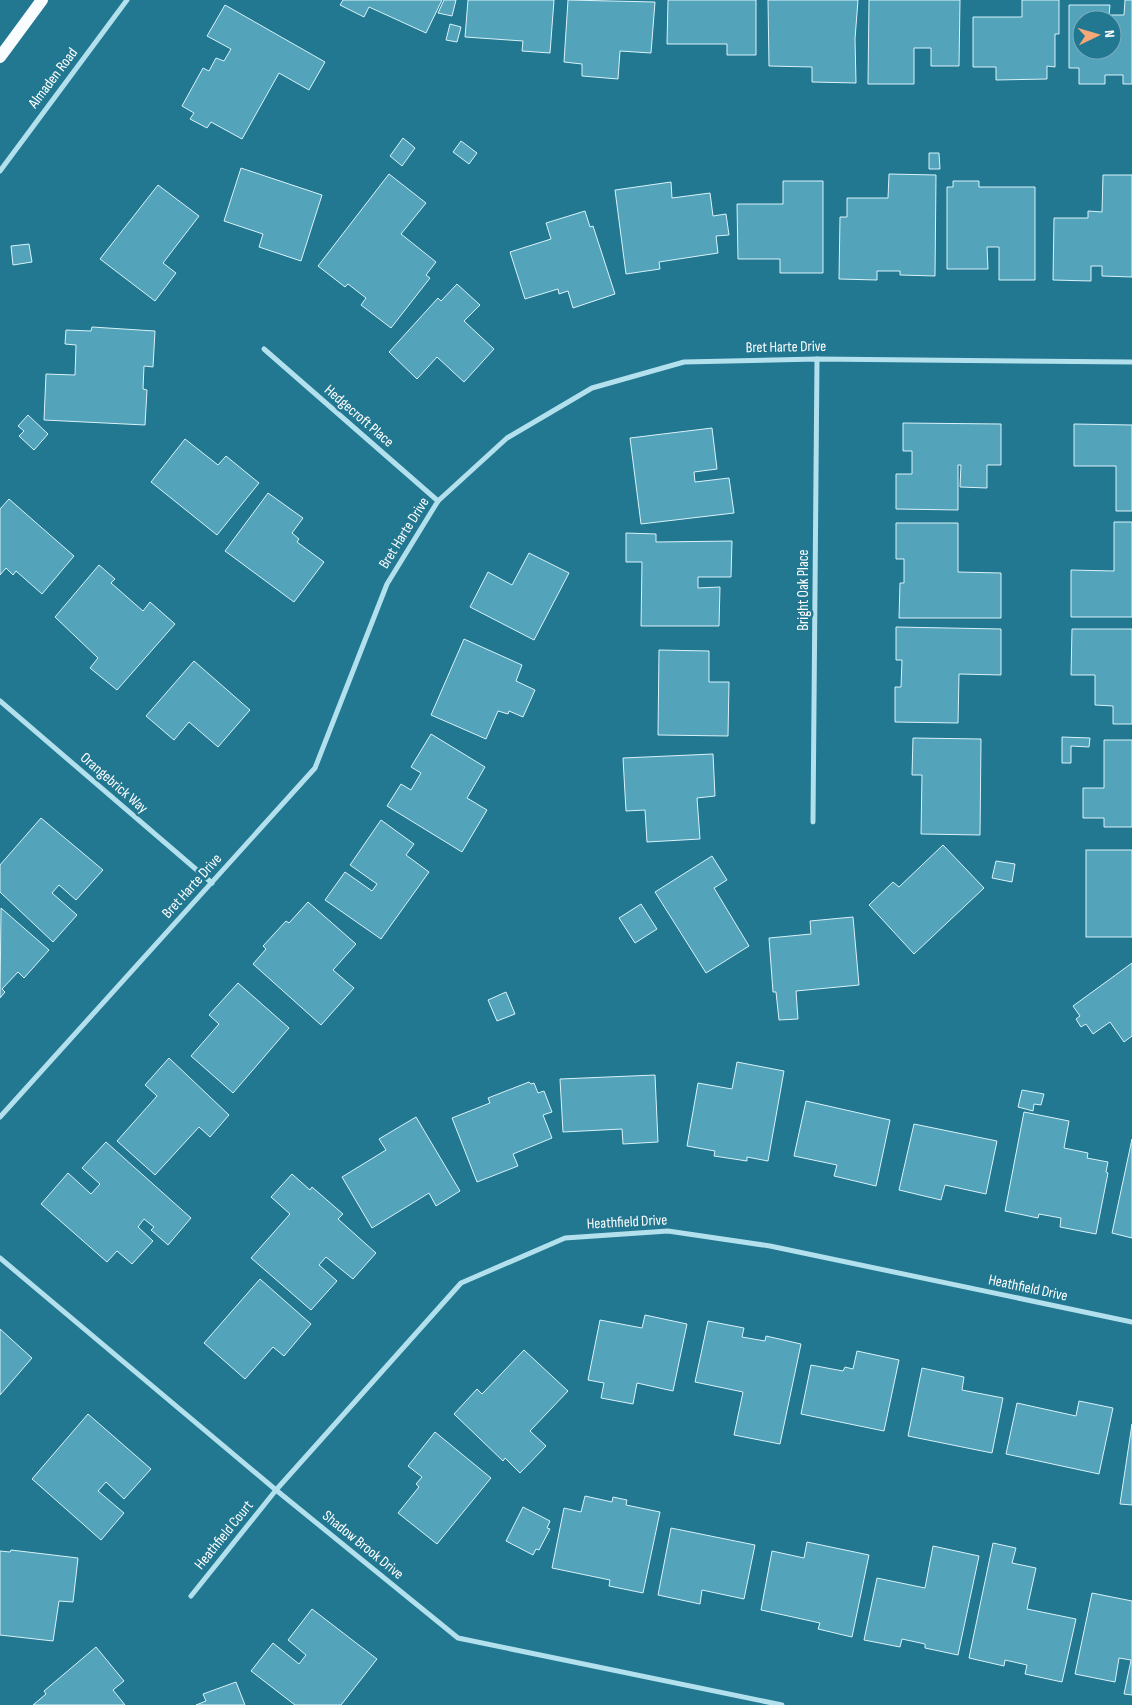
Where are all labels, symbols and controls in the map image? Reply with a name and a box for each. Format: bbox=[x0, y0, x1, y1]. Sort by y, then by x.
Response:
north arrow bbox=[1072, 10, 1122, 60]
text: N bbox=[1101, 29, 1118, 38]
street label: Almaden Road bbox=[23, 44, 82, 113]
street label: Bret Harte Drive bbox=[746, 337, 826, 357]
street label: Hedgecroft Place bbox=[320, 381, 398, 451]
street label: Bret Harte Drive bbox=[375, 494, 433, 572]
street label: Bright Oak Place bbox=[794, 549, 813, 631]
street label: Orangebrick Way bbox=[76, 748, 152, 818]
street label: Bret Harte Drive bbox=[158, 850, 226, 922]
street label: Heathfield Drive bbox=[586, 1210, 668, 1234]
street label: Heathfield Drive bbox=[987, 1270, 1069, 1306]
street label: Heathfield Court bbox=[190, 1496, 258, 1573]
street label: Shadow Brook Drive bbox=[318, 1506, 408, 1584]

